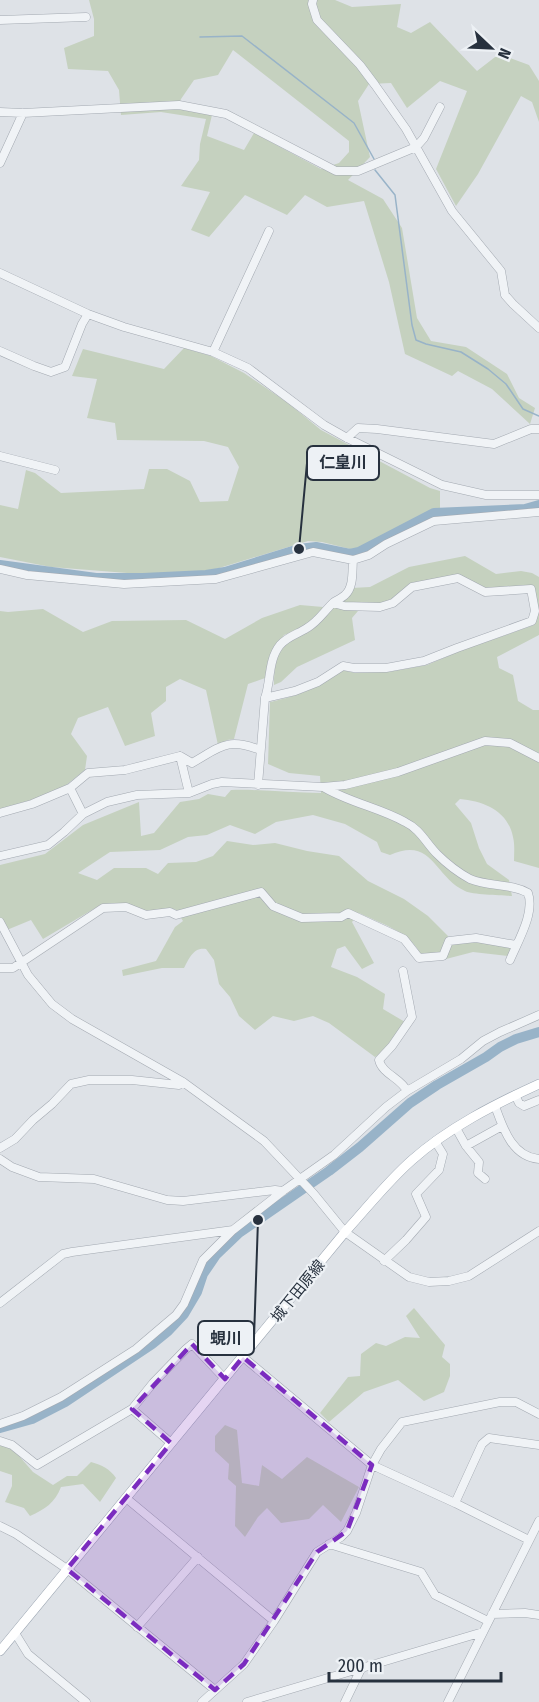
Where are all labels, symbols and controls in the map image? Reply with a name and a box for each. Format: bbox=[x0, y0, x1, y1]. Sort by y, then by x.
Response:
north arrow bbox=[461, 18, 521, 78]
text: N bbox=[494, 46, 515, 62]
callout: 仁皇川 bbox=[307, 446, 379, 480]
text: 仁皇川 bbox=[319, 453, 367, 472]
street label: 城下田原線 bbox=[267, 1256, 329, 1326]
callout: 蜆川 bbox=[198, 1321, 254, 1355]
text: 蜆川 bbox=[210, 1329, 242, 1348]
scale bar bbox=[329, 1645, 502, 1683]
text: 200 m bbox=[338, 1655, 383, 1677]

